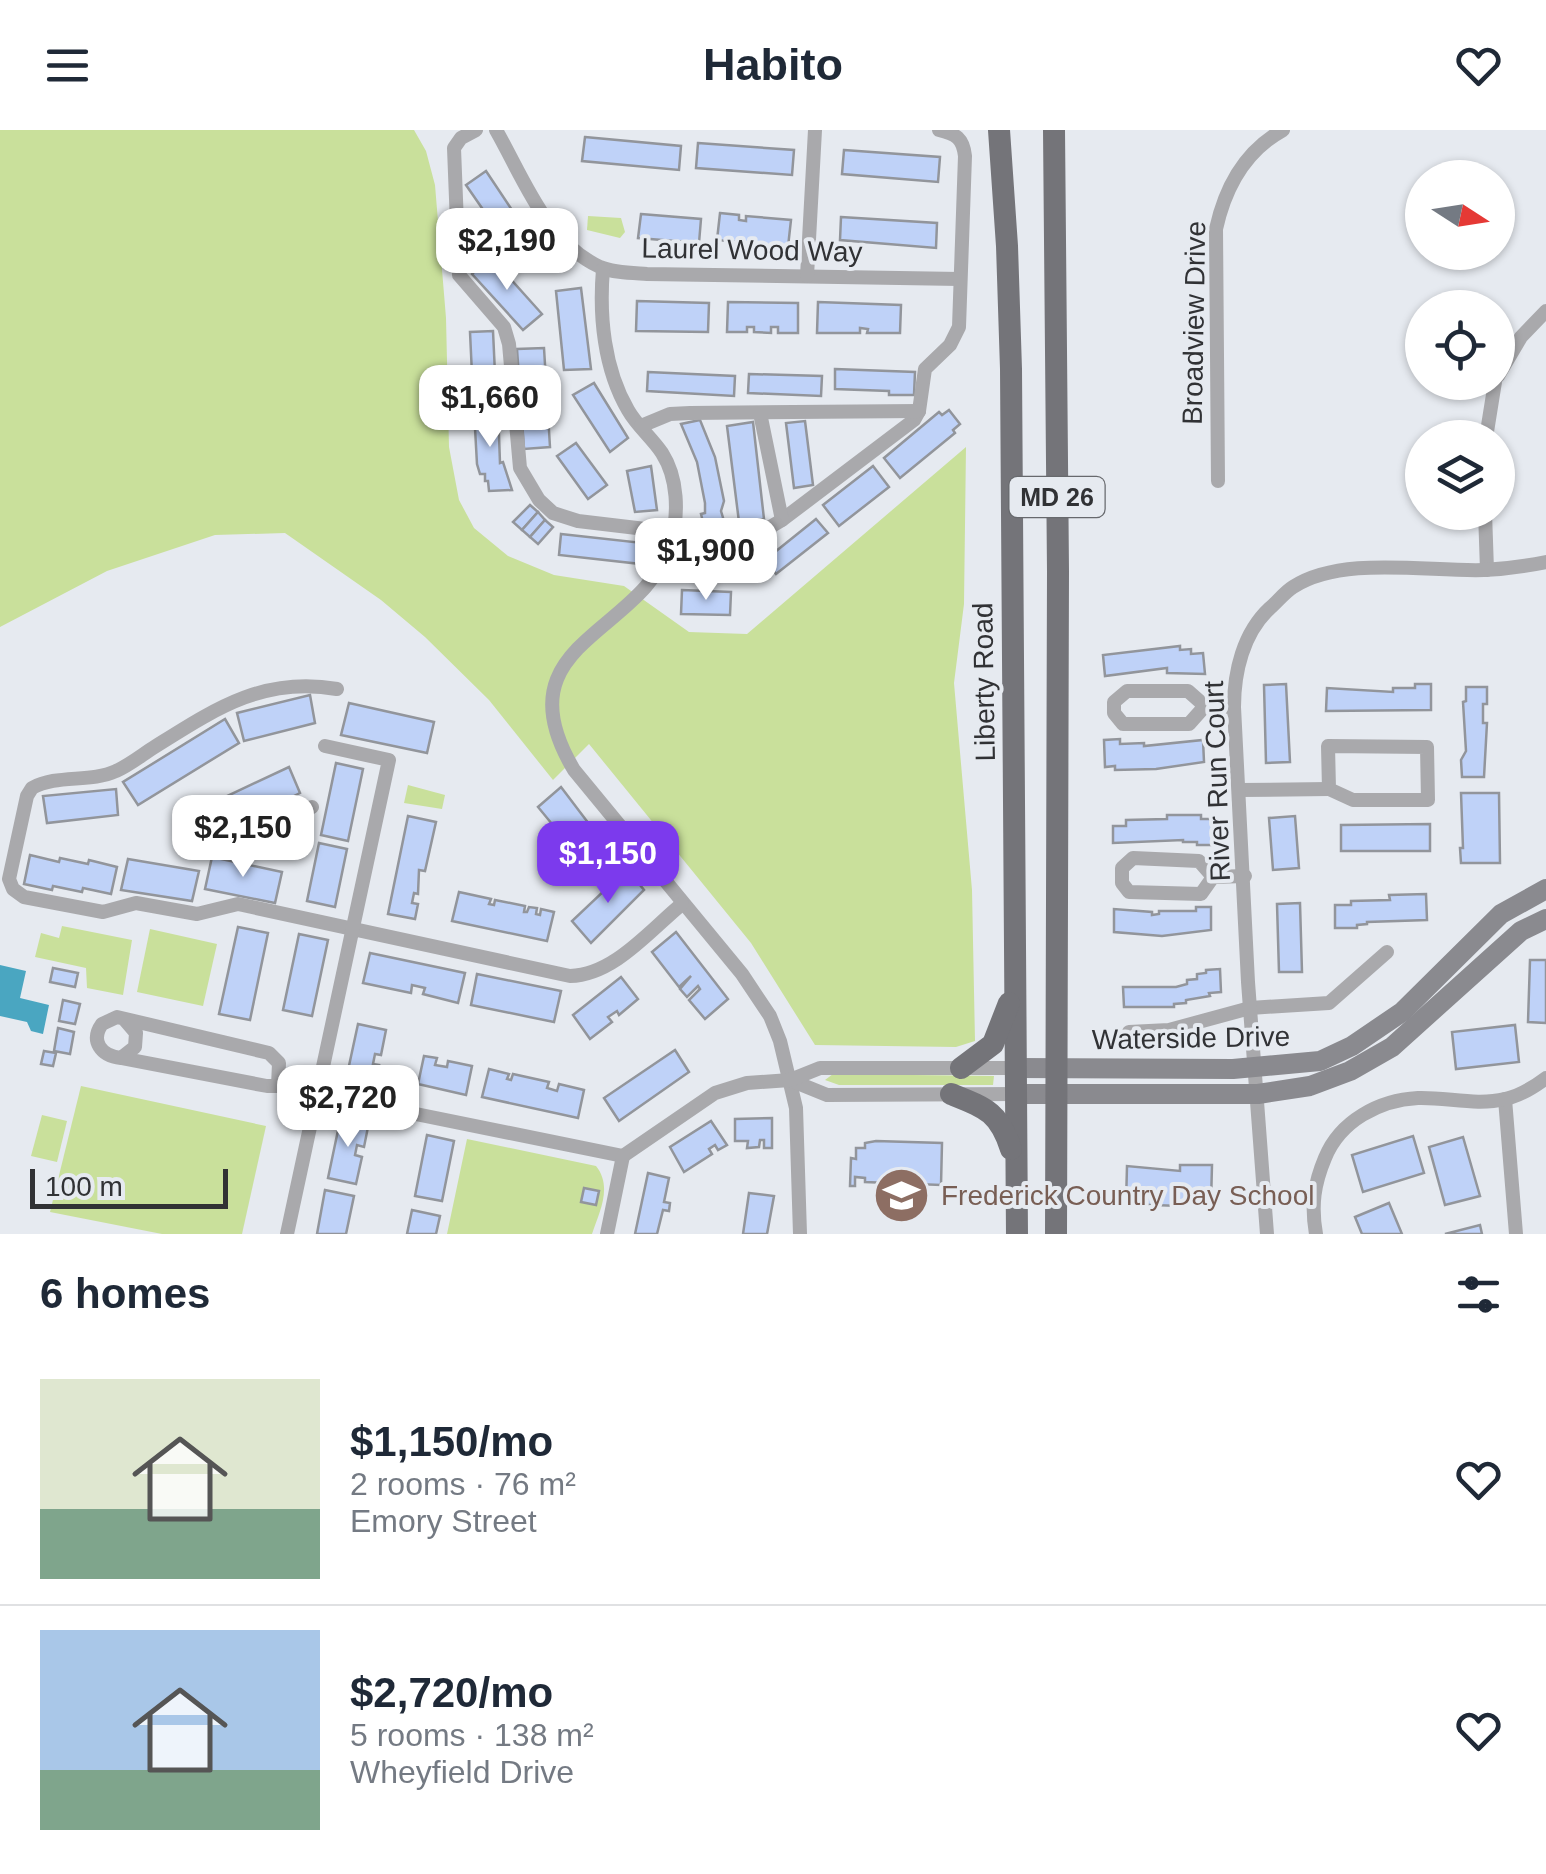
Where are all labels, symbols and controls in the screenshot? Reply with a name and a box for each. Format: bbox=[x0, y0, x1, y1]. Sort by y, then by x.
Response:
icon: menu bbox=[40, 38, 95, 93]
icon: heart bbox=[1451, 38, 1506, 93]
text: Habito bbox=[703, 39, 843, 90]
north arrow bbox=[1405, 160, 1515, 270]
map controls bbox=[1405, 160, 1515, 530]
pin: $2,190 bbox=[426, 208, 588, 293]
street label: Broadview Drive bbox=[1177, 221, 1211, 425]
text: $2,190 bbox=[458, 222, 556, 258]
street label: Laurel Wood Way bbox=[641, 233, 863, 267]
button: locate bbox=[1405, 290, 1515, 400]
pin: $1,660 bbox=[409, 365, 571, 450]
text: $1,660 bbox=[441, 379, 539, 415]
button: layers bbox=[1405, 420, 1515, 530]
road number: MD 26 bbox=[1010, 477, 1104, 517]
pin: $1,900 bbox=[625, 518, 787, 603]
text: $1,900 bbox=[657, 532, 755, 568]
street label: Liberty Road bbox=[967, 602, 1001, 762]
street label: River Run Court bbox=[1198, 680, 1236, 882]
pin: $2,150 bbox=[162, 795, 324, 880]
text: $2,150 bbox=[194, 809, 292, 845]
pin: $1,150 bbox=[527, 821, 689, 906]
text: $1,150 bbox=[559, 835, 657, 871]
street label: Waterside Drive bbox=[1092, 1021, 1290, 1055]
pin: $2,720 bbox=[267, 1065, 429, 1150]
text: $2,720 bbox=[299, 1079, 397, 1115]
scale bar bbox=[30, 1164, 228, 1208]
school or university icon: Frederick Country Day School bbox=[872, 1165, 932, 1225]
text: 100 m bbox=[45, 1171, 123, 1202]
place label: Frederick Country Day School bbox=[941, 1180, 1314, 1211]
icon: filters bbox=[1451, 1267, 1506, 1322]
text: 6 homes bbox=[40, 1270, 210, 1317]
text: $1,150/mo bbox=[350, 1418, 553, 1465]
icon: home bbox=[120, 1419, 240, 1539]
icon: heart bbox=[1451, 1452, 1506, 1507]
text: 2 rooms · 76 m² bbox=[350, 1466, 576, 1502]
text: Emory Street bbox=[350, 1503, 537, 1539]
text: $2,720/mo bbox=[350, 1669, 553, 1716]
icon: home bbox=[120, 1670, 240, 1790]
icon: heart bbox=[1451, 1703, 1506, 1758]
text: 5 rooms · 138 m² bbox=[350, 1717, 594, 1753]
text: Wheyfield Drive bbox=[350, 1754, 574, 1790]

